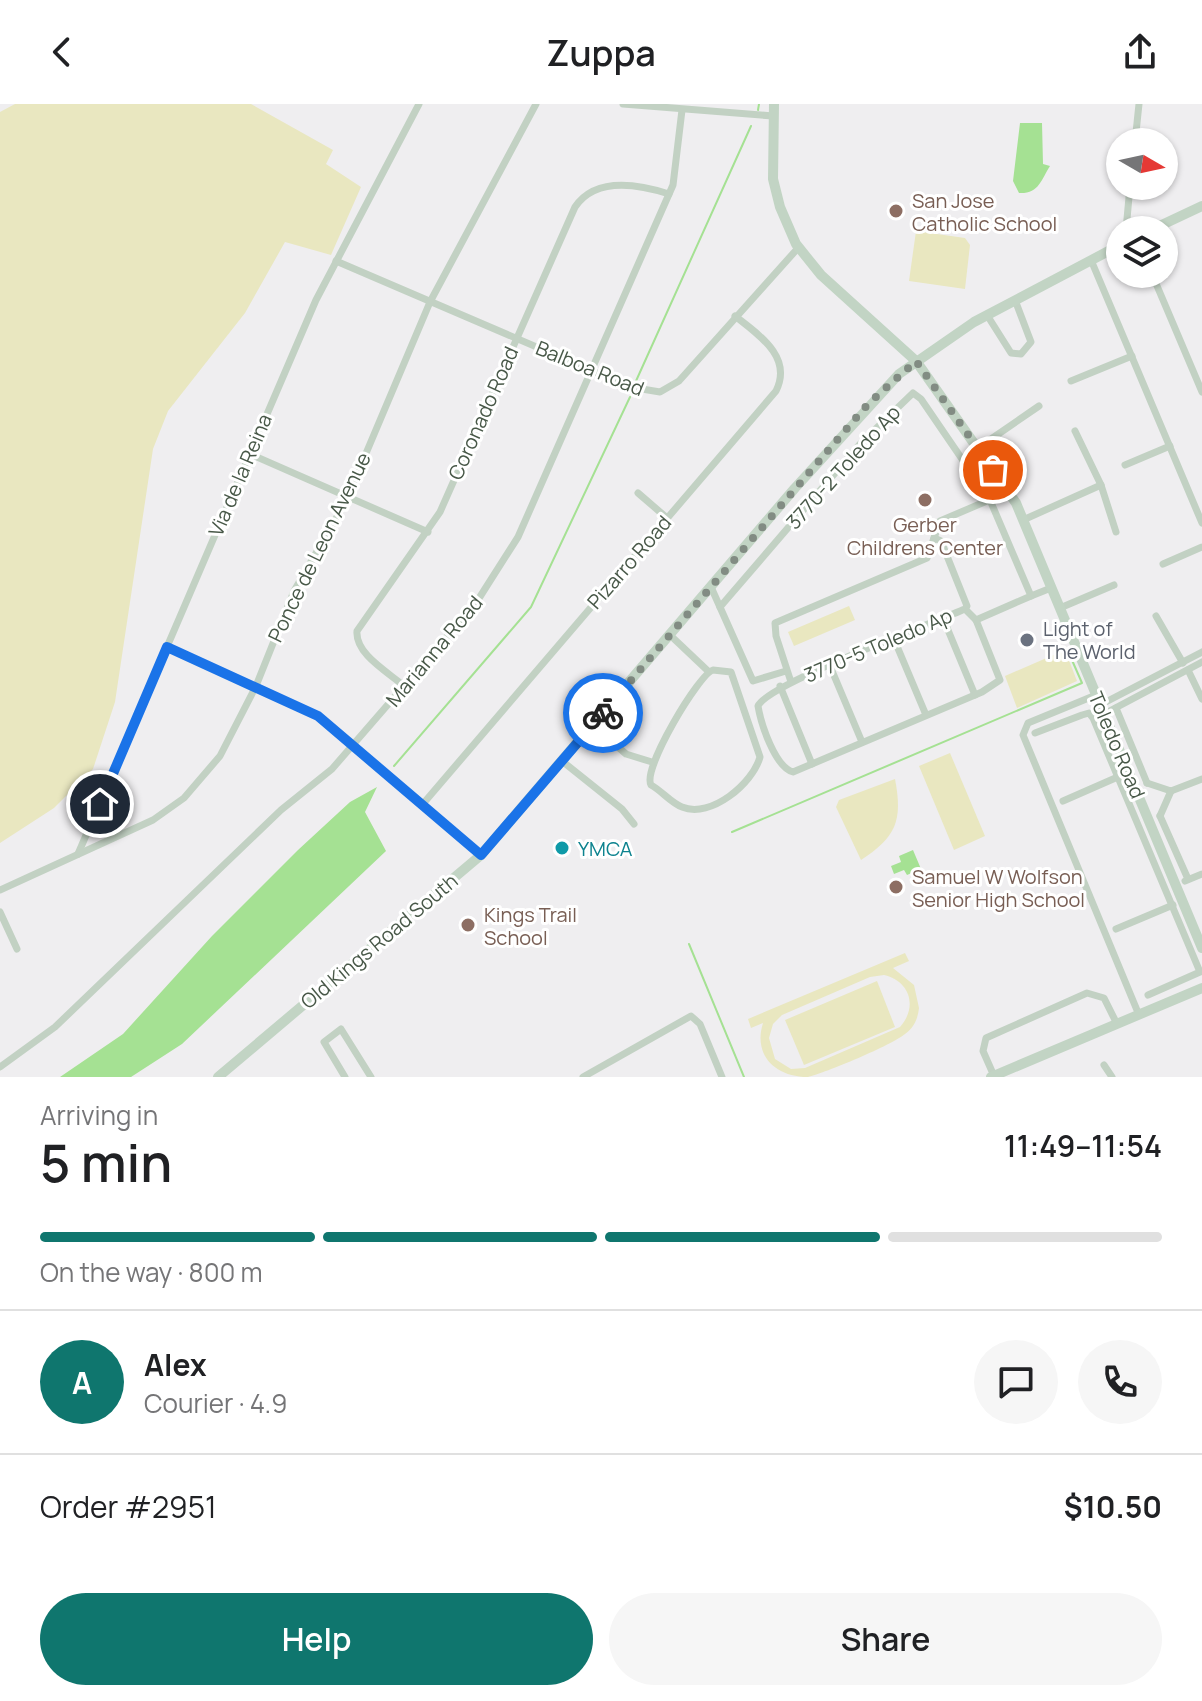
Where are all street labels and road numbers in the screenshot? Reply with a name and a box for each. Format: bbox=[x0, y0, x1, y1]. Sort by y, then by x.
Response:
street label: Balboa Road bbox=[532, 334, 648, 402]
street label: Coronado Road bbox=[442, 342, 524, 484]
street label: 3770-2 Toledo Ap bbox=[780, 399, 906, 535]
street label: Via de la Reina bbox=[202, 410, 278, 540]
street label: Ponce de Leon Avenue bbox=[261, 448, 377, 646]
street label: Pizarro Road bbox=[581, 510, 677, 614]
street label: Marianna Road bbox=[380, 590, 488, 712]
street label: 3770-5 Toledo Ap bbox=[800, 602, 956, 688]
street label: Toledo Road bbox=[1082, 687, 1152, 803]
street label: Old Kings Road South bbox=[295, 867, 463, 1015]

